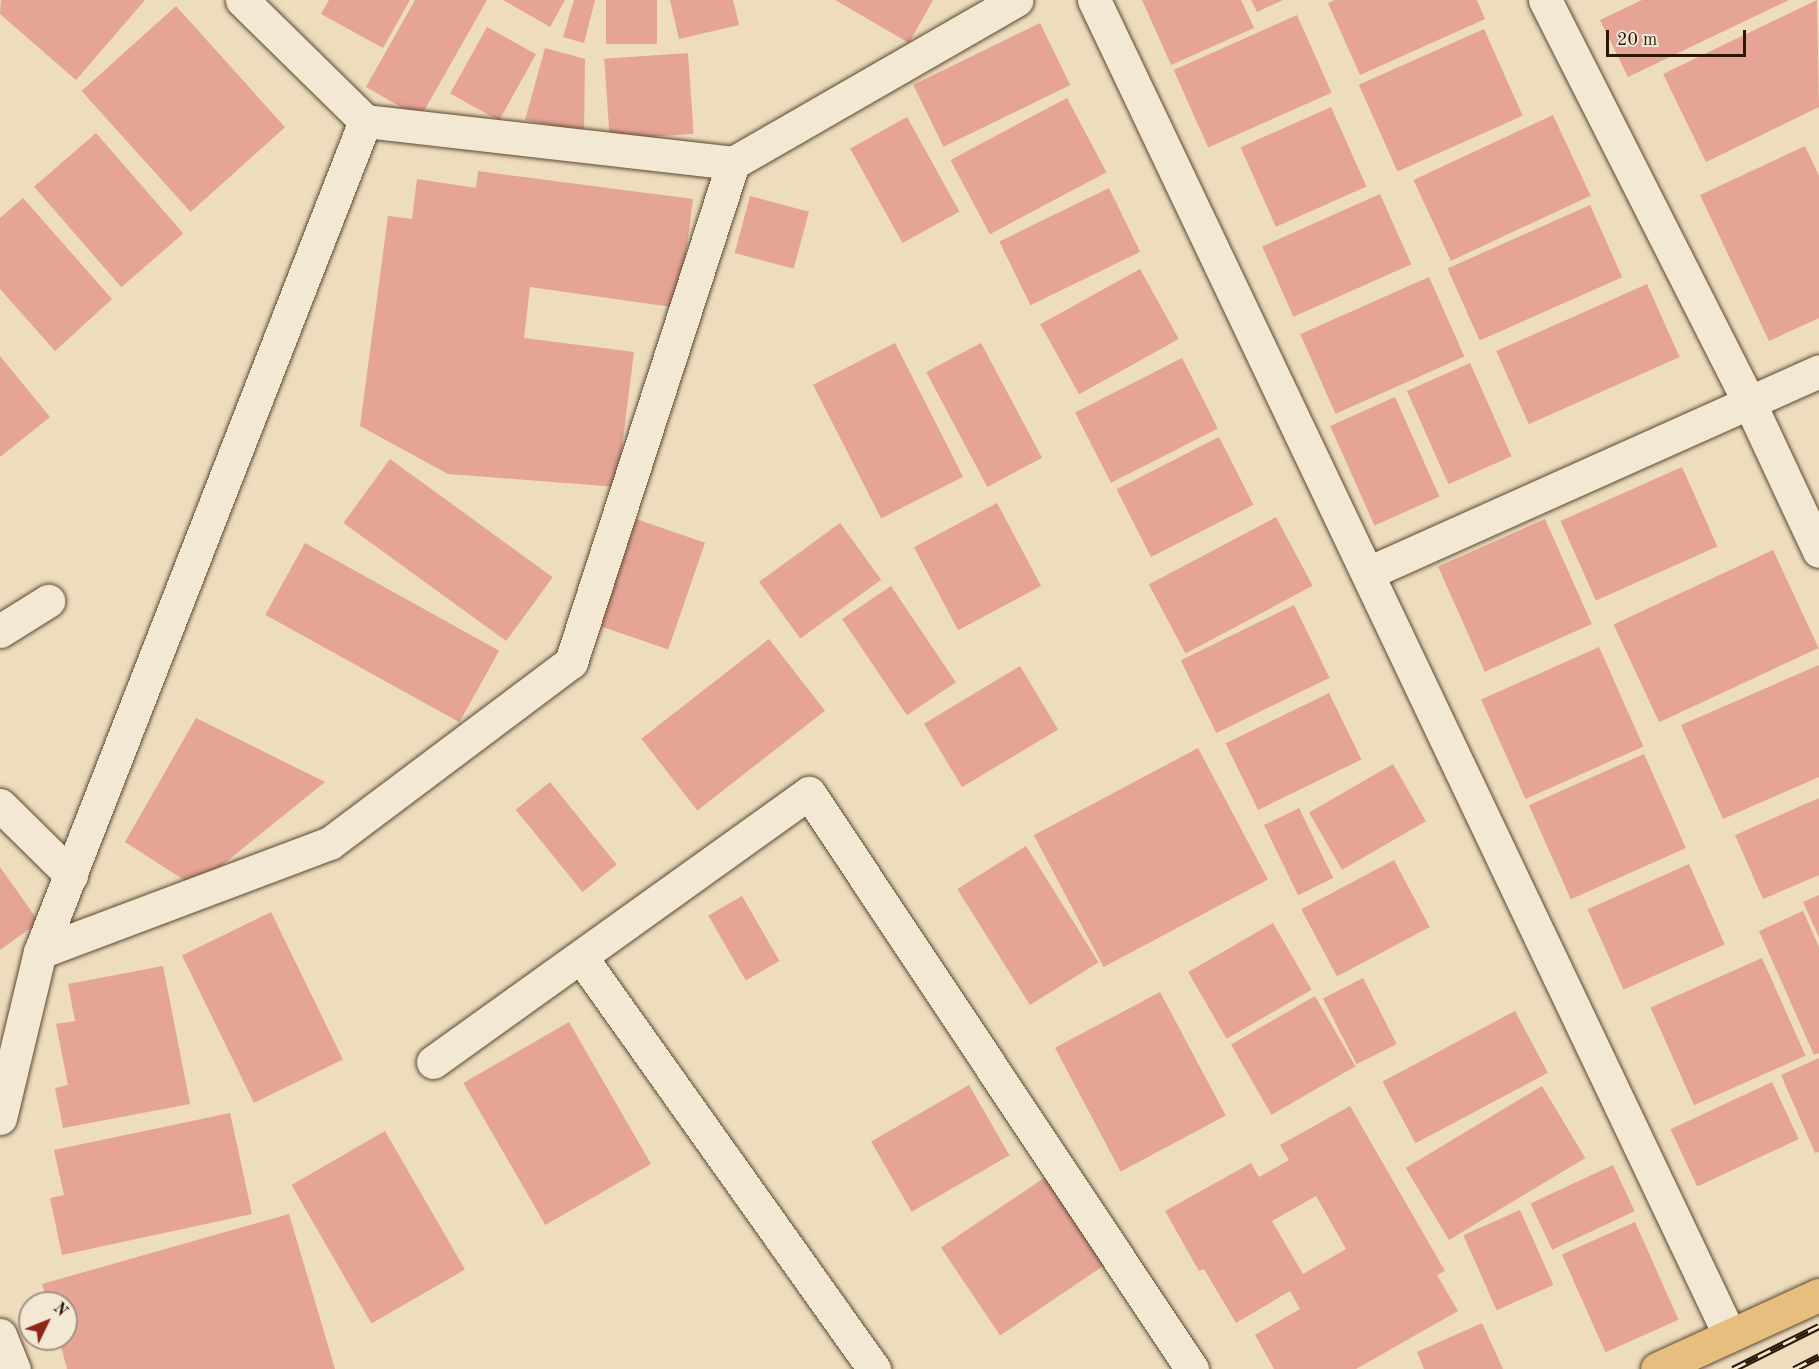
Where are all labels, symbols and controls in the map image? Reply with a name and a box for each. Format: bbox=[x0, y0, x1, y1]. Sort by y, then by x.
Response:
scale bar bbox=[1609, 18, 1748, 56]
text: 20 m bbox=[1617, 31, 1657, 49]
north arrow bbox=[18, 1291, 78, 1351]
text: N bbox=[50, 1300, 70, 1320]

